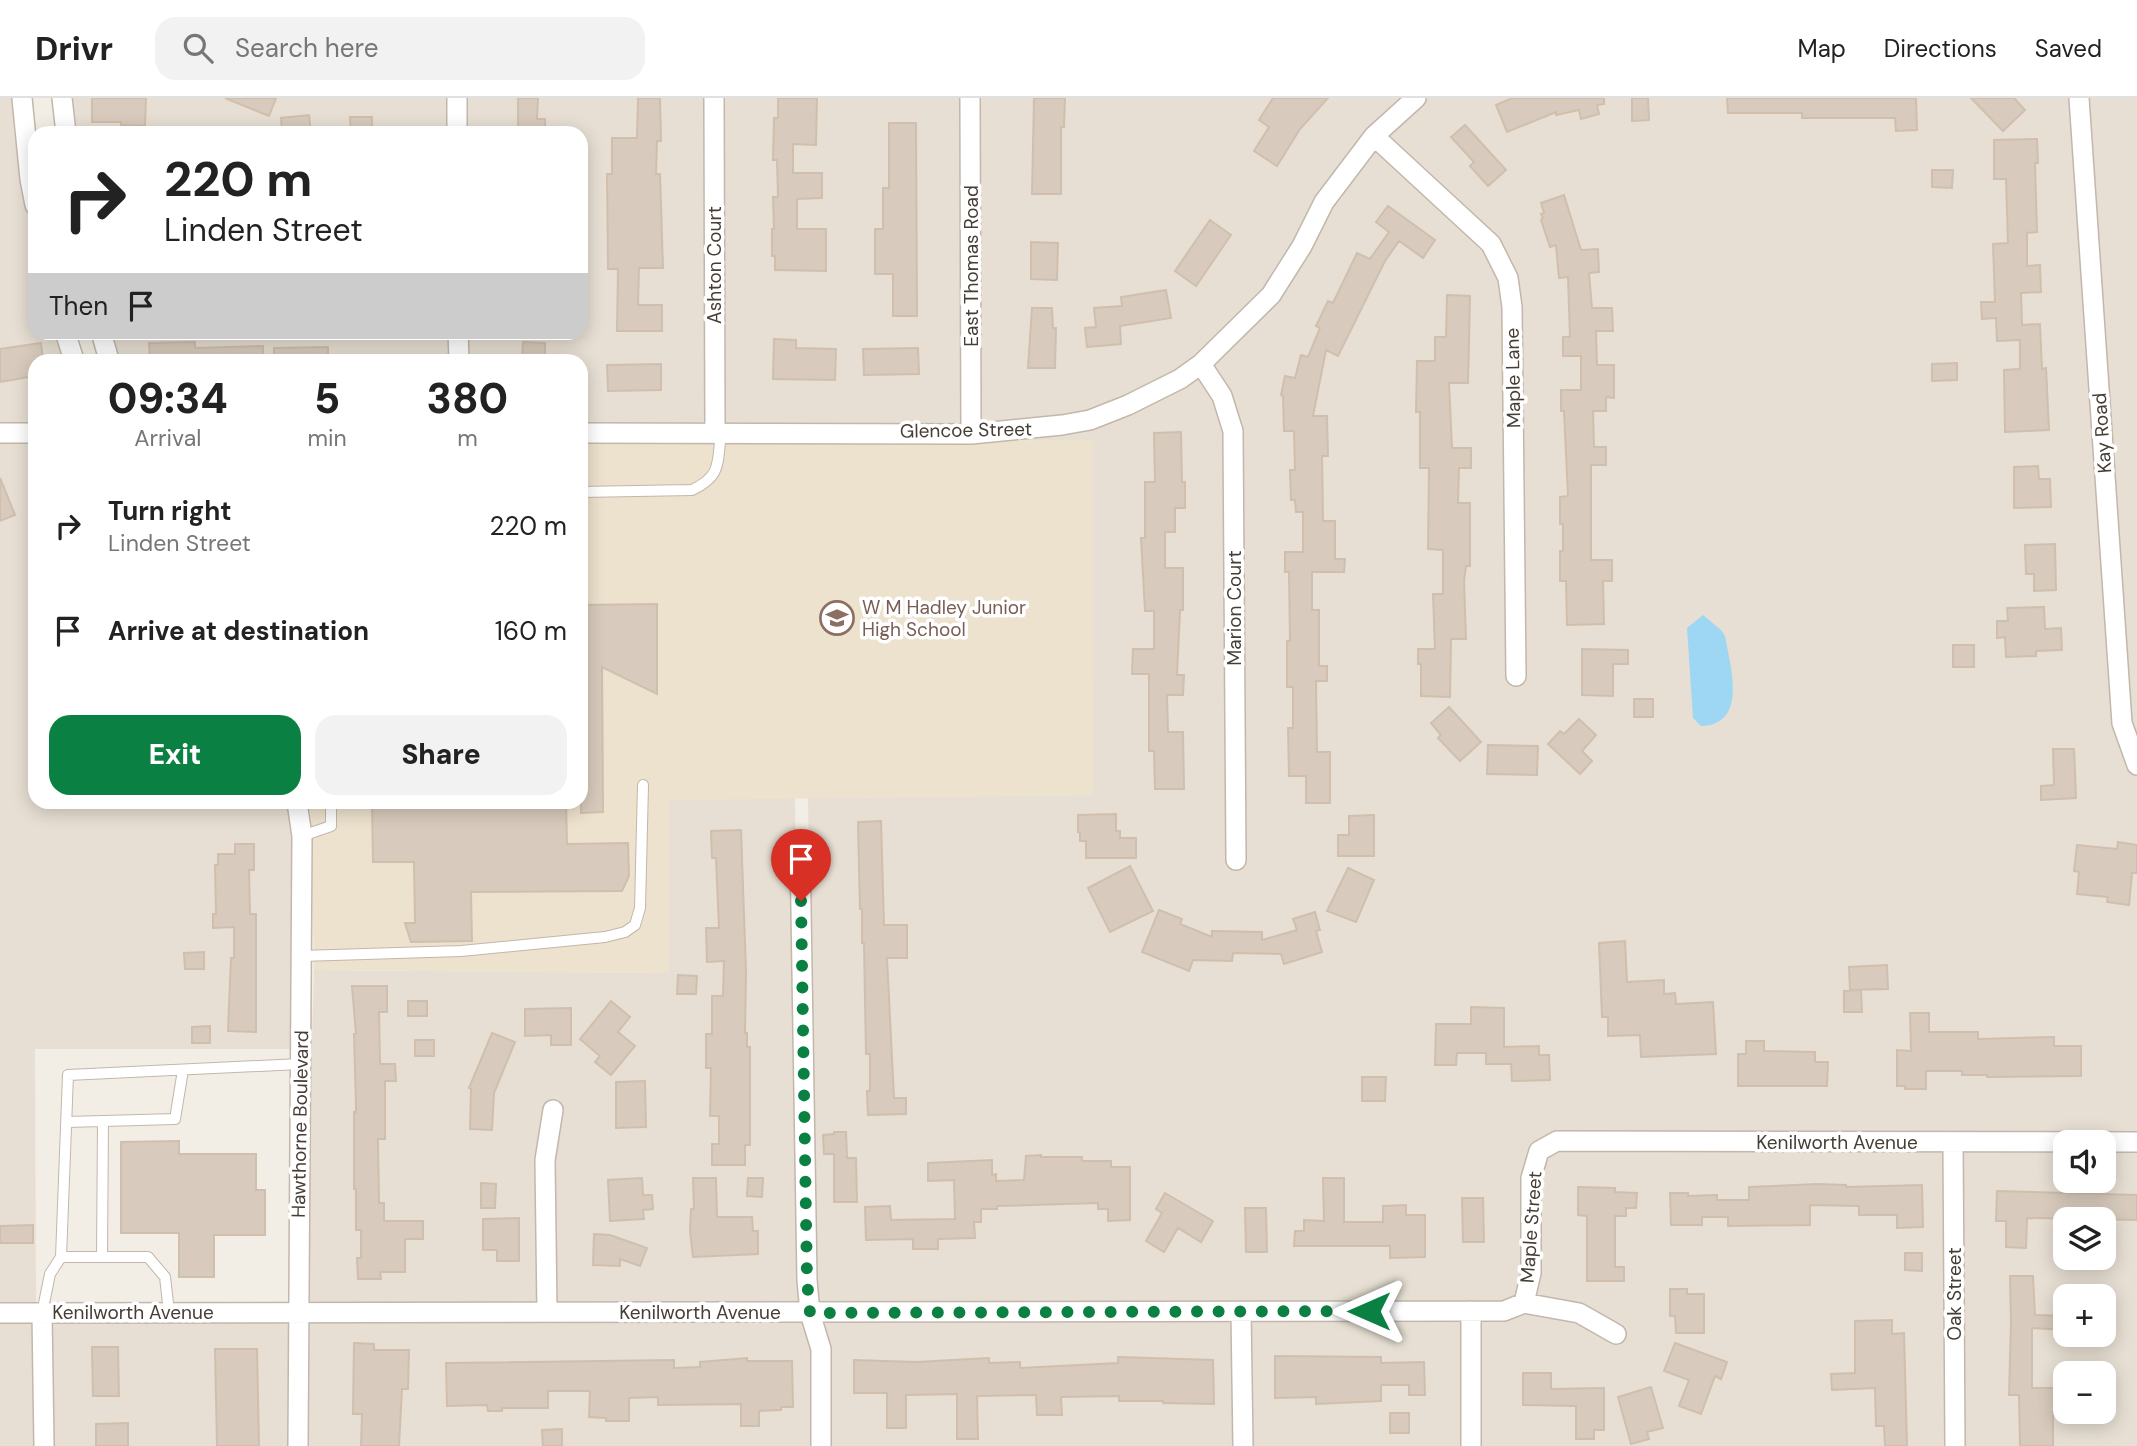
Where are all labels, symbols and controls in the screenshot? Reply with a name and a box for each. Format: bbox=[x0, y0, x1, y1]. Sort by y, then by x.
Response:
search box bbox=[155, 17, 645, 80]
text: Drivr bbox=[35, 27, 113, 70]
icon: search bbox=[179, 29, 217, 67]
text: Search here bbox=[235, 31, 378, 65]
text: Map bbox=[1798, 33, 1846, 64]
text: Directions bbox=[1884, 33, 1997, 64]
text: Saved bbox=[2035, 33, 2102, 64]
text: 220 m bbox=[164, 147, 312, 211]
icon: right bbox=[49, 154, 140, 245]
street label: East Thomas Road bbox=[959, 185, 984, 347]
street label: Ashton Court bbox=[702, 206, 727, 324]
text: Linden Street bbox=[164, 209, 363, 251]
icon: arrive bbox=[122, 287, 160, 325]
text: Then bbox=[49, 289, 108, 323]
street label: Maple Lane bbox=[1500, 328, 1526, 428]
text: 09:34 bbox=[108, 371, 228, 426]
text: 5 bbox=[314, 371, 340, 426]
text: 380 bbox=[427, 371, 508, 426]
street label: Kay Road bbox=[2087, 392, 2117, 474]
street label: Glencoe Street bbox=[900, 416, 1032, 444]
text: Arrival bbox=[134, 423, 201, 453]
text: min bbox=[308, 423, 347, 453]
text: m bbox=[457, 423, 478, 453]
text: Turn right bbox=[108, 494, 232, 528]
icon: right bbox=[49, 507, 87, 545]
text: 220 m bbox=[489, 509, 567, 543]
text: Linden Street bbox=[108, 528, 251, 558]
street label: Marion Court bbox=[1222, 550, 1247, 666]
place label: W M Hadley Junior High School bbox=[862, 595, 1026, 642]
school or university icon: W M Hadley Junior High School bbox=[818, 599, 856, 637]
icon: arrive bbox=[49, 612, 87, 650]
text: Arrive at destination bbox=[108, 614, 369, 648]
text: 160 m bbox=[495, 614, 567, 648]
button: Exit bbox=[49, 715, 301, 795]
button: Share bbox=[315, 715, 567, 795]
pin bbox=[771, 829, 831, 901]
icon: arrive bbox=[782, 840, 820, 878]
street label: Hawthorne Boulevard bbox=[286, 1030, 314, 1218]
street label: Kenilworth Avenue bbox=[1756, 1130, 1918, 1155]
map controls bbox=[2053, 1130, 2116, 1424]
button: sound bbox=[2053, 1130, 2116, 1193]
street label: Maple Street bbox=[1515, 1170, 1547, 1284]
button: layers bbox=[2053, 1207, 2116, 1270]
street label: Oak Street bbox=[1942, 1247, 1967, 1341]
position arrow bbox=[1332, 1274, 1406, 1348]
button: + bbox=[2053, 1284, 2116, 1347]
street label: Kenilworth Avenue bbox=[52, 1300, 214, 1325]
street label: Kenilworth Avenue bbox=[619, 1300, 781, 1325]
button: − bbox=[2053, 1361, 2116, 1424]

